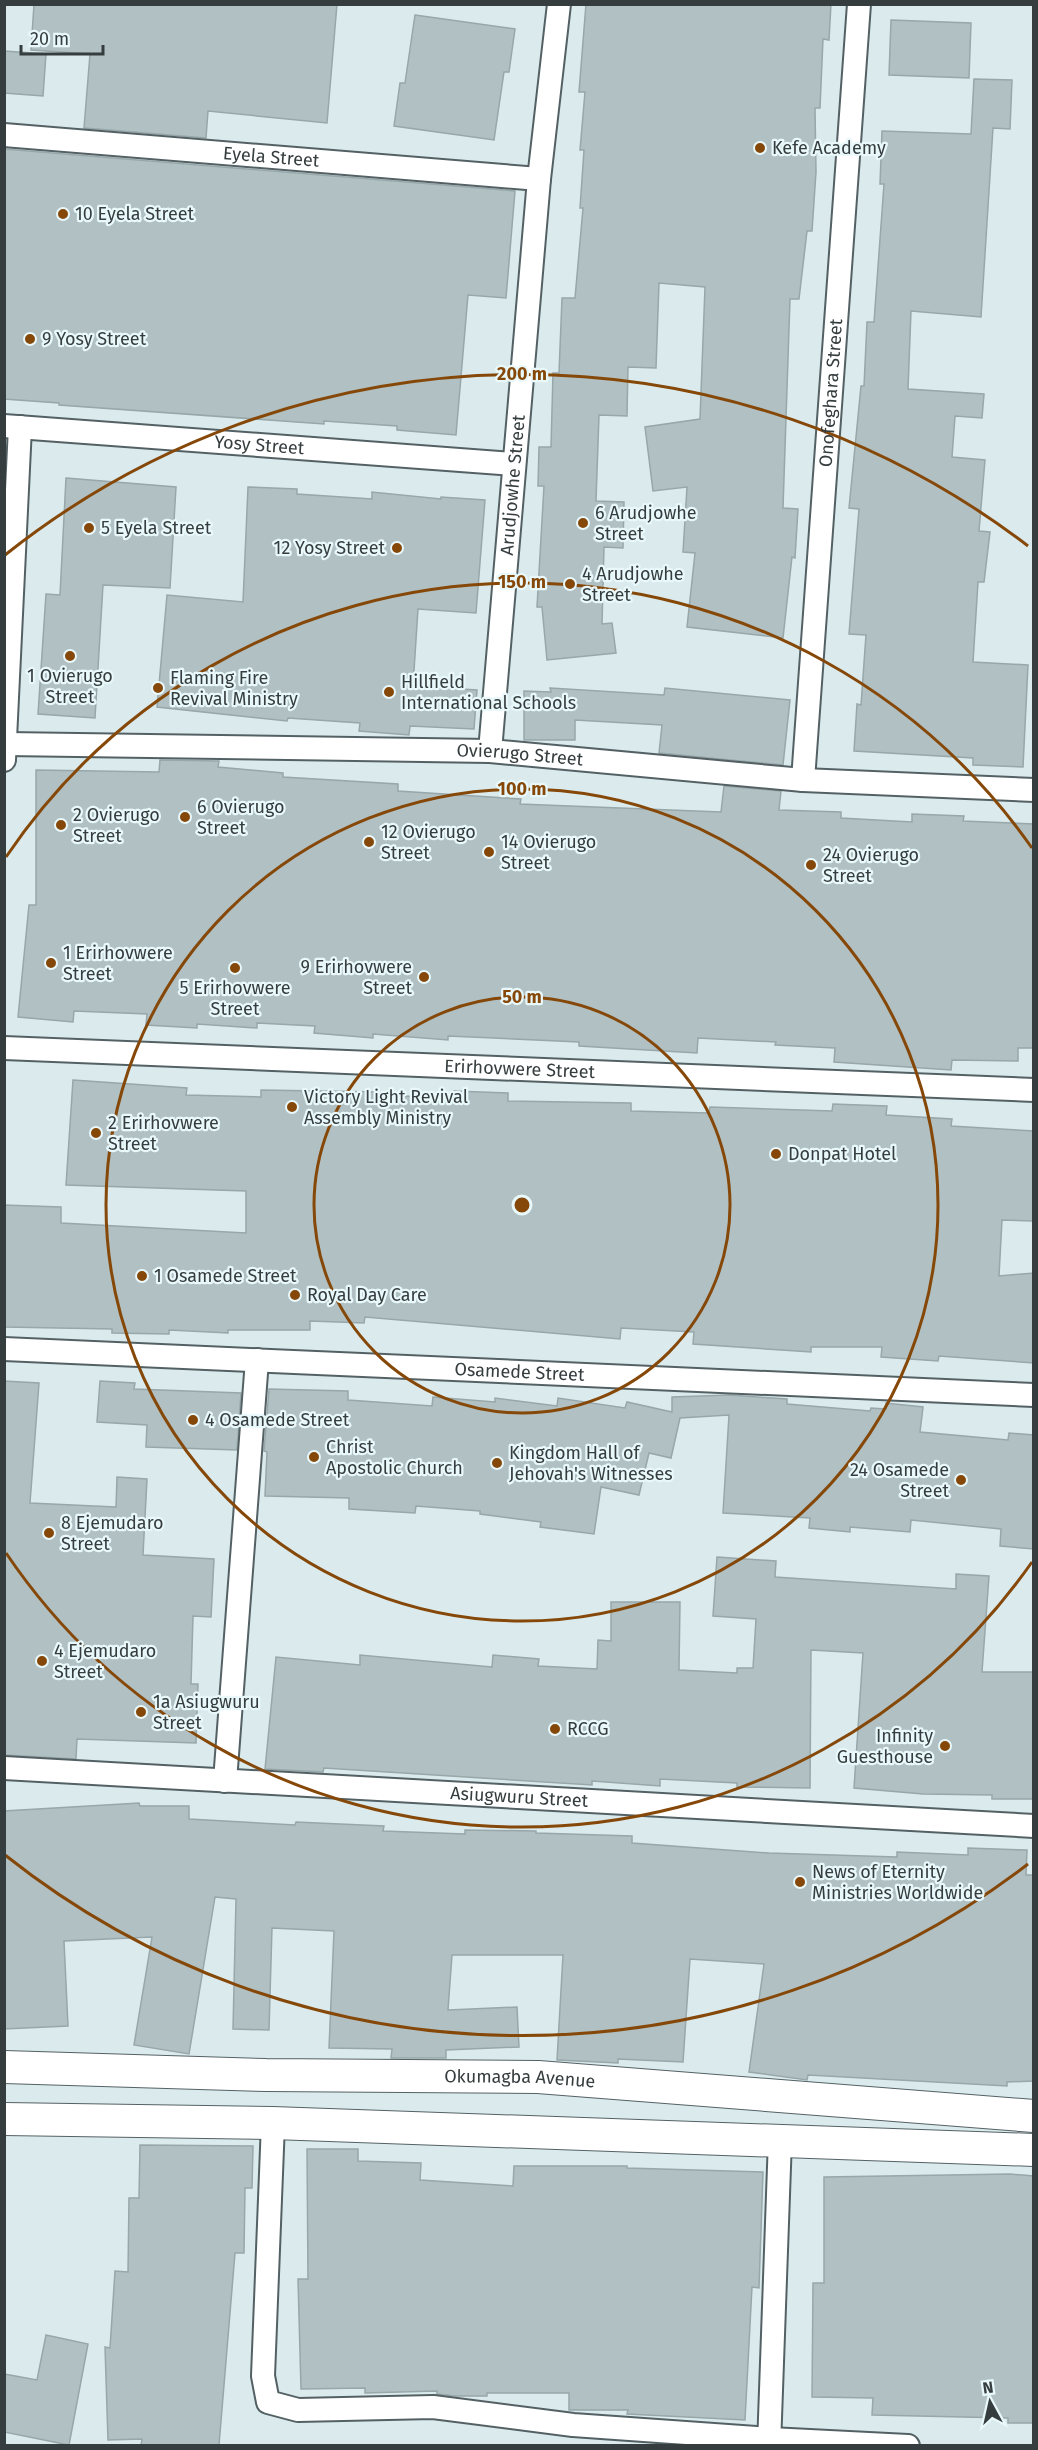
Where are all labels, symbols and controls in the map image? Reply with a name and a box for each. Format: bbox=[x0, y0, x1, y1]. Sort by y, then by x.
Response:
scale bar bbox=[21, 18, 104, 56]
text: 20 m bbox=[30, 28, 69, 50]
place label: Kefe Academy bbox=[772, 137, 886, 159]
marker: Kefe Academy bbox=[753, 141, 767, 155]
street label: Eyela Street bbox=[222, 142, 321, 172]
place label: 10 Eyela Street bbox=[75, 203, 195, 225]
marker: 10 Eyela Street bbox=[56, 207, 70, 221]
street label: Onofeghara Street bbox=[815, 318, 847, 468]
place label: 9 Yosy Street bbox=[42, 328, 147, 350]
marker: 9 Yosy Street bbox=[23, 332, 37, 346]
text: 200 m bbox=[497, 363, 547, 385]
street label: Arudjowhe Street bbox=[496, 413, 530, 556]
street label: Yosy Street bbox=[214, 431, 305, 459]
place label: 6 Arudjowhe Street bbox=[595, 502, 697, 545]
marker: 6 Arudjowhe Street bbox=[576, 516, 590, 530]
place label: 5 Eyela Street bbox=[101, 517, 212, 539]
marker: 5 Eyela Street bbox=[82, 521, 96, 535]
place label: 12 Yosy Street bbox=[274, 537, 385, 559]
marker: 12 Yosy Street bbox=[390, 541, 404, 555]
place label: 4 Arudjowhe Street bbox=[582, 563, 684, 606]
text: 150 m bbox=[498, 571, 546, 593]
marker: 4 Arudjowhe Street bbox=[563, 577, 577, 591]
marker: 1 Ovierugo Street bbox=[63, 649, 77, 663]
place label: 1 Ovierugo Street bbox=[27, 665, 113, 708]
place label: Flaming Fire Revival Ministry bbox=[170, 667, 298, 710]
place label: Hillfield International Schools bbox=[401, 671, 576, 714]
marker: Flaming Fire Revival Ministry bbox=[151, 681, 165, 695]
marker: Hillfield International Schools bbox=[382, 685, 396, 699]
street label: Ovierugo Street bbox=[456, 740, 585, 771]
text: 100 m bbox=[498, 778, 546, 800]
place label: 6 Ovierugo Street bbox=[197, 796, 285, 839]
place label: 2 Ovierugo Street bbox=[73, 804, 160, 847]
marker: 6 Ovierugo Street bbox=[178, 810, 192, 824]
marker: 2 Ovierugo Street bbox=[54, 818, 68, 832]
place label: 12 Ovierugo Street bbox=[381, 821, 476, 864]
place label: 14 Ovierugo Street bbox=[501, 831, 596, 874]
marker: 12 Ovierugo Street bbox=[362, 835, 376, 849]
place label: 24 Ovierugo Street bbox=[823, 844, 919, 887]
marker: 14 Ovierugo Street bbox=[482, 845, 496, 859]
marker: 24 Ovierugo Street bbox=[804, 858, 818, 872]
place label: 1 Erirhovwere Street bbox=[63, 942, 173, 985]
marker: 1 Erirhovwere Street bbox=[44, 956, 58, 970]
place label: 9 Erirhovwere Street bbox=[301, 956, 412, 999]
marker: 5 Erirhovwere Street bbox=[228, 961, 242, 975]
marker: 9 Erirhovwere Street bbox=[417, 970, 431, 984]
place label: 5 Erirhovwere Street bbox=[180, 977, 291, 1020]
text: 50 m bbox=[502, 986, 542, 1008]
street label: Erirhovwere Street bbox=[444, 1055, 596, 1083]
place label: Victory Light Revival Assembly Ministry bbox=[304, 1086, 468, 1129]
marker: Victory Light Revival Assembly Ministry bbox=[285, 1100, 299, 1114]
place label: 2 Erirhovwere Street bbox=[108, 1112, 219, 1155]
marker: 2 Erirhovwere Street bbox=[89, 1126, 103, 1140]
place label: Donpat Hotel bbox=[788, 1143, 896, 1165]
marker: Donpat Hotel bbox=[769, 1147, 783, 1161]
centre of rings bbox=[512, 1195, 532, 1215]
place label: 1 Osamede Street bbox=[154, 1265, 297, 1287]
marker: 1 Osamede Street bbox=[135, 1269, 149, 1283]
place label: Royal Day Care bbox=[307, 1284, 427, 1306]
marker: Royal Day Care bbox=[288, 1288, 302, 1302]
street label: Osamede Street bbox=[454, 1358, 585, 1386]
place label: 4 Osamede Street bbox=[205, 1409, 350, 1431]
marker: 4 Osamede Street bbox=[186, 1413, 200, 1427]
place label: Christ Apostolic Church bbox=[326, 1436, 463, 1479]
place label: Kingdom Hall of Jehovah's Witnesses bbox=[509, 1442, 673, 1485]
marker: Christ Apostolic Church bbox=[307, 1450, 321, 1464]
marker: Kingdom Hall of Jehovah's Witnesses bbox=[490, 1456, 504, 1470]
place label: 24 Osamede Street bbox=[850, 1459, 949, 1502]
marker: 24 Osamede Street bbox=[954, 1473, 968, 1487]
place label: 8 Ejemudaro Street bbox=[61, 1512, 164, 1555]
marker: 8 Ejemudaro Street bbox=[42, 1526, 56, 1540]
place label: 4 Ejemudaro Street bbox=[54, 1640, 156, 1683]
marker: 4 Ejemudaro Street bbox=[35, 1654, 49, 1668]
place label: 1a Asiugwuru Street bbox=[153, 1691, 260, 1734]
marker: 1a Asiugwuru Street bbox=[134, 1705, 148, 1719]
place label: RCCG bbox=[567, 1718, 609, 1740]
marker: RCCG bbox=[548, 1722, 562, 1736]
place label: Infinity Guesthouse bbox=[837, 1725, 933, 1768]
marker: Infinity Guesthouse bbox=[938, 1739, 952, 1753]
street label: Asiugwuru Street bbox=[450, 1782, 589, 1812]
place label: News of Eternity Ministries Worldwide bbox=[812, 1861, 983, 1904]
marker: News of Eternity Ministries Worldwide bbox=[793, 1875, 807, 1889]
street label: Okumagba Avenue bbox=[444, 2065, 596, 2092]
north arrow bbox=[960, 2372, 1020, 2432]
text: N bbox=[981, 2377, 995, 2398]

